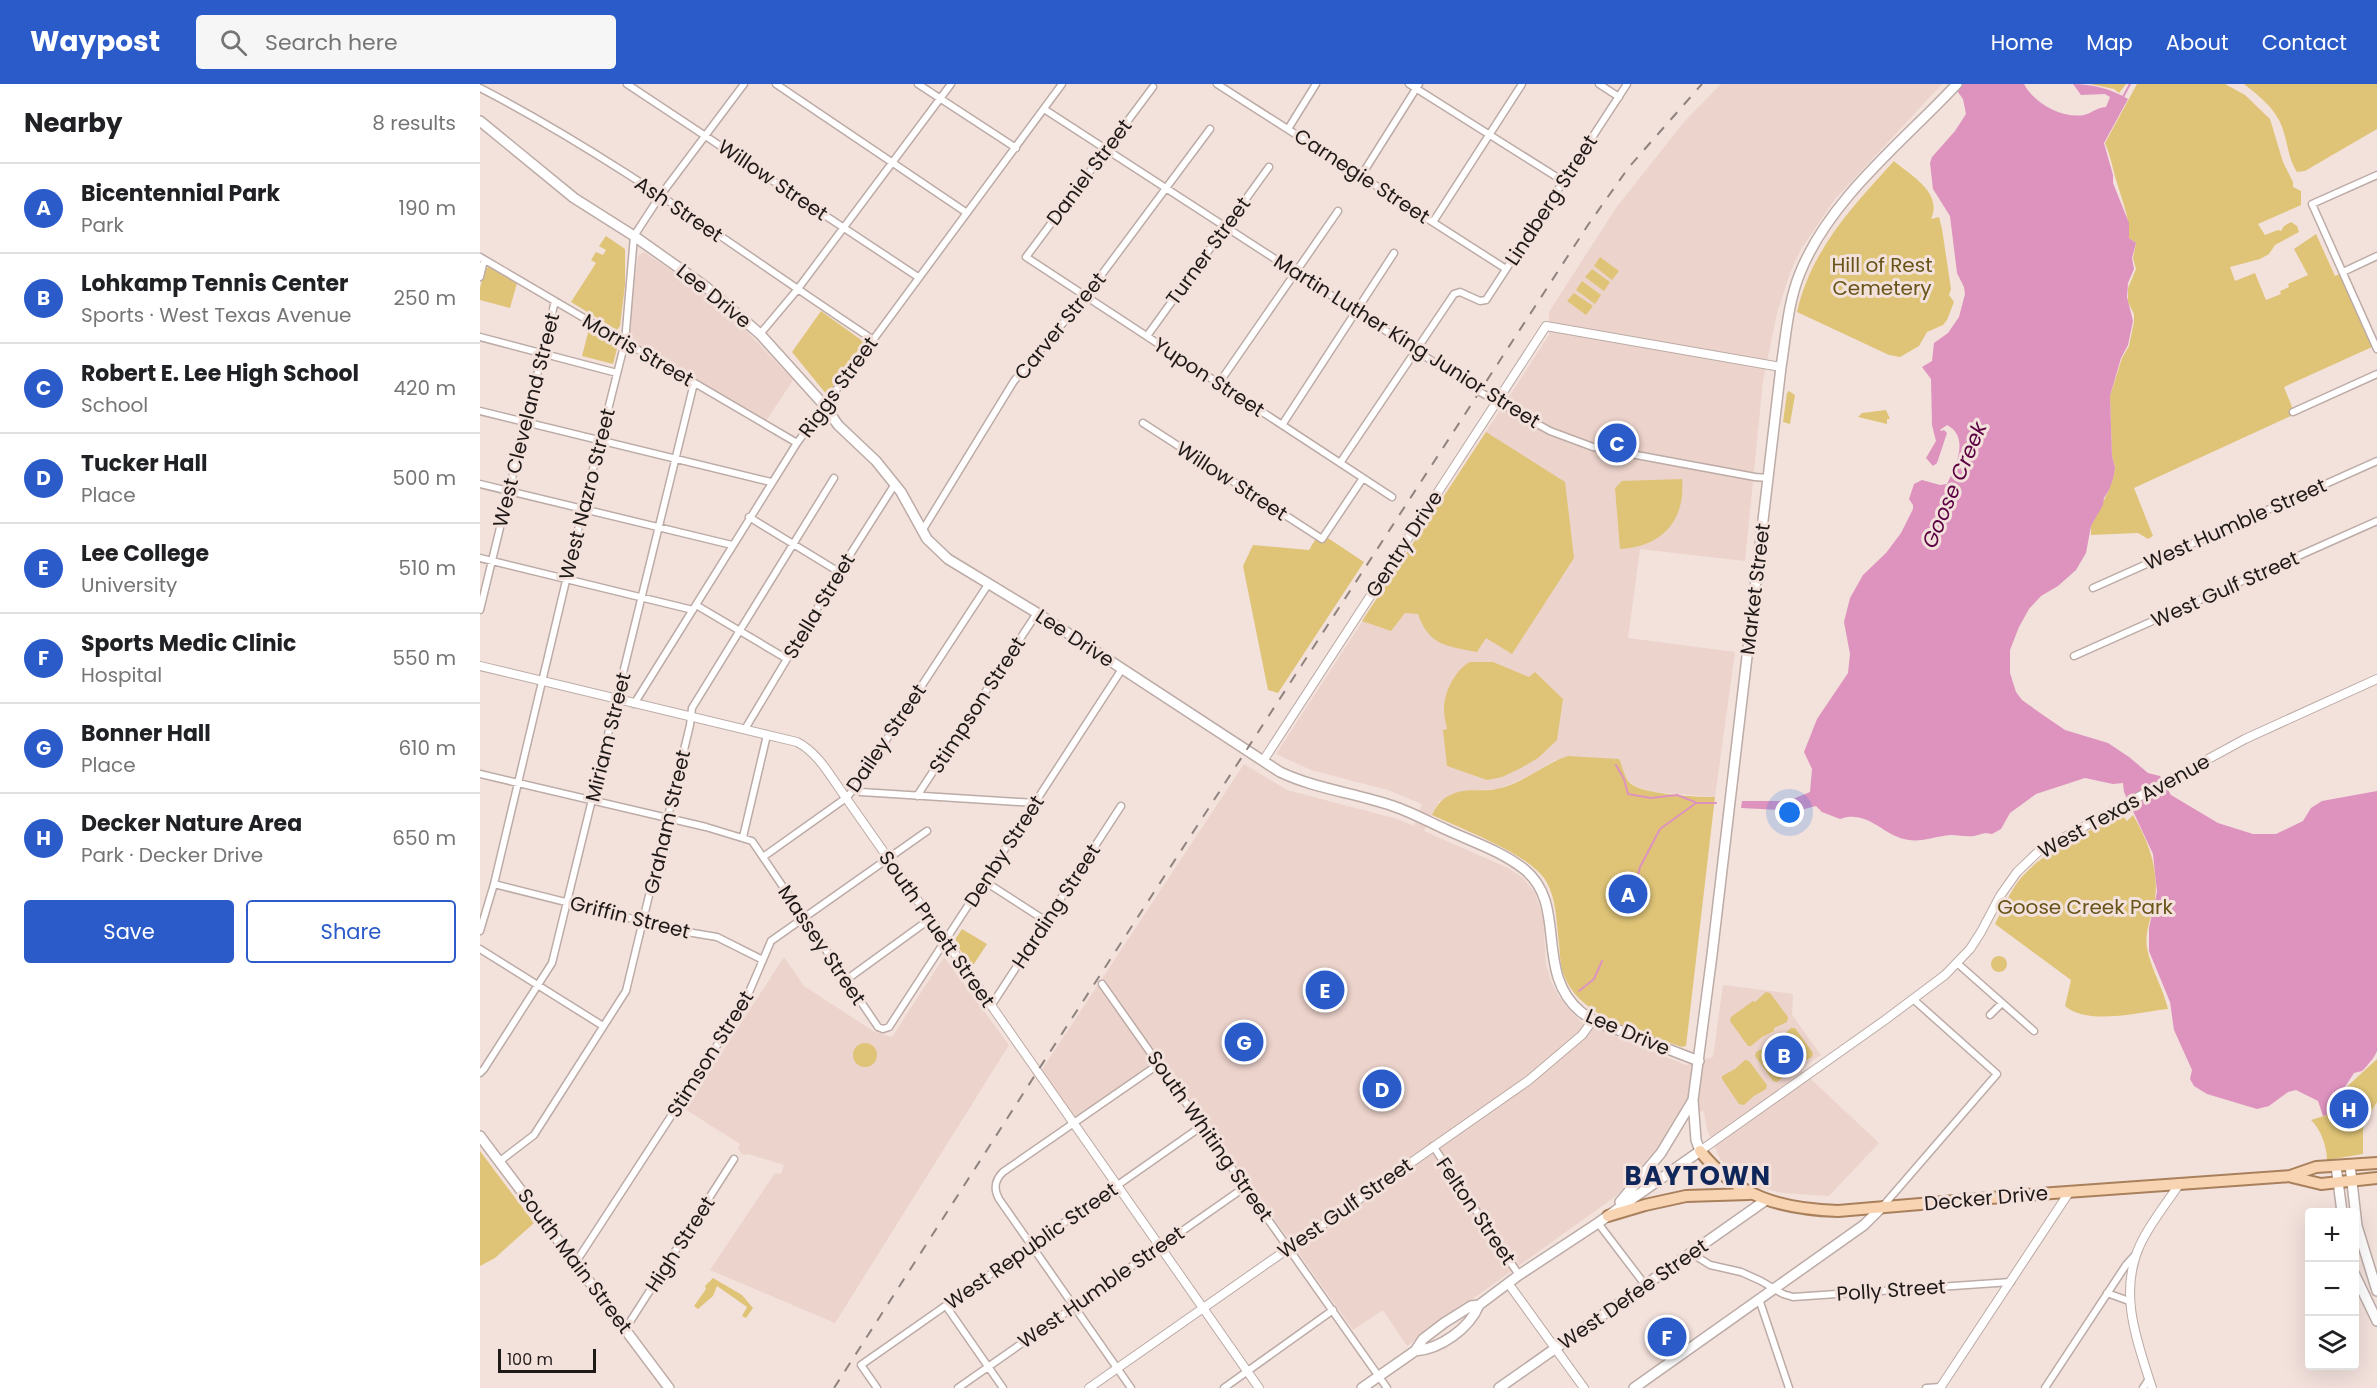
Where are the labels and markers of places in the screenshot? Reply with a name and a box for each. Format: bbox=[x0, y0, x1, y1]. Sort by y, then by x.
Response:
pin: C bbox=[1598, 420, 1636, 466]
pin: A bbox=[1608, 872, 1648, 916]
pin: E bbox=[1306, 968, 1344, 1012]
pin: G bbox=[1224, 1020, 1263, 1064]
pin: B bbox=[1764, 1032, 1804, 1078]
pin: D bbox=[1362, 1066, 1402, 1112]
pin: H bbox=[2330, 1086, 2368, 1132]
pin: F bbox=[1648, 1314, 1686, 1360]

